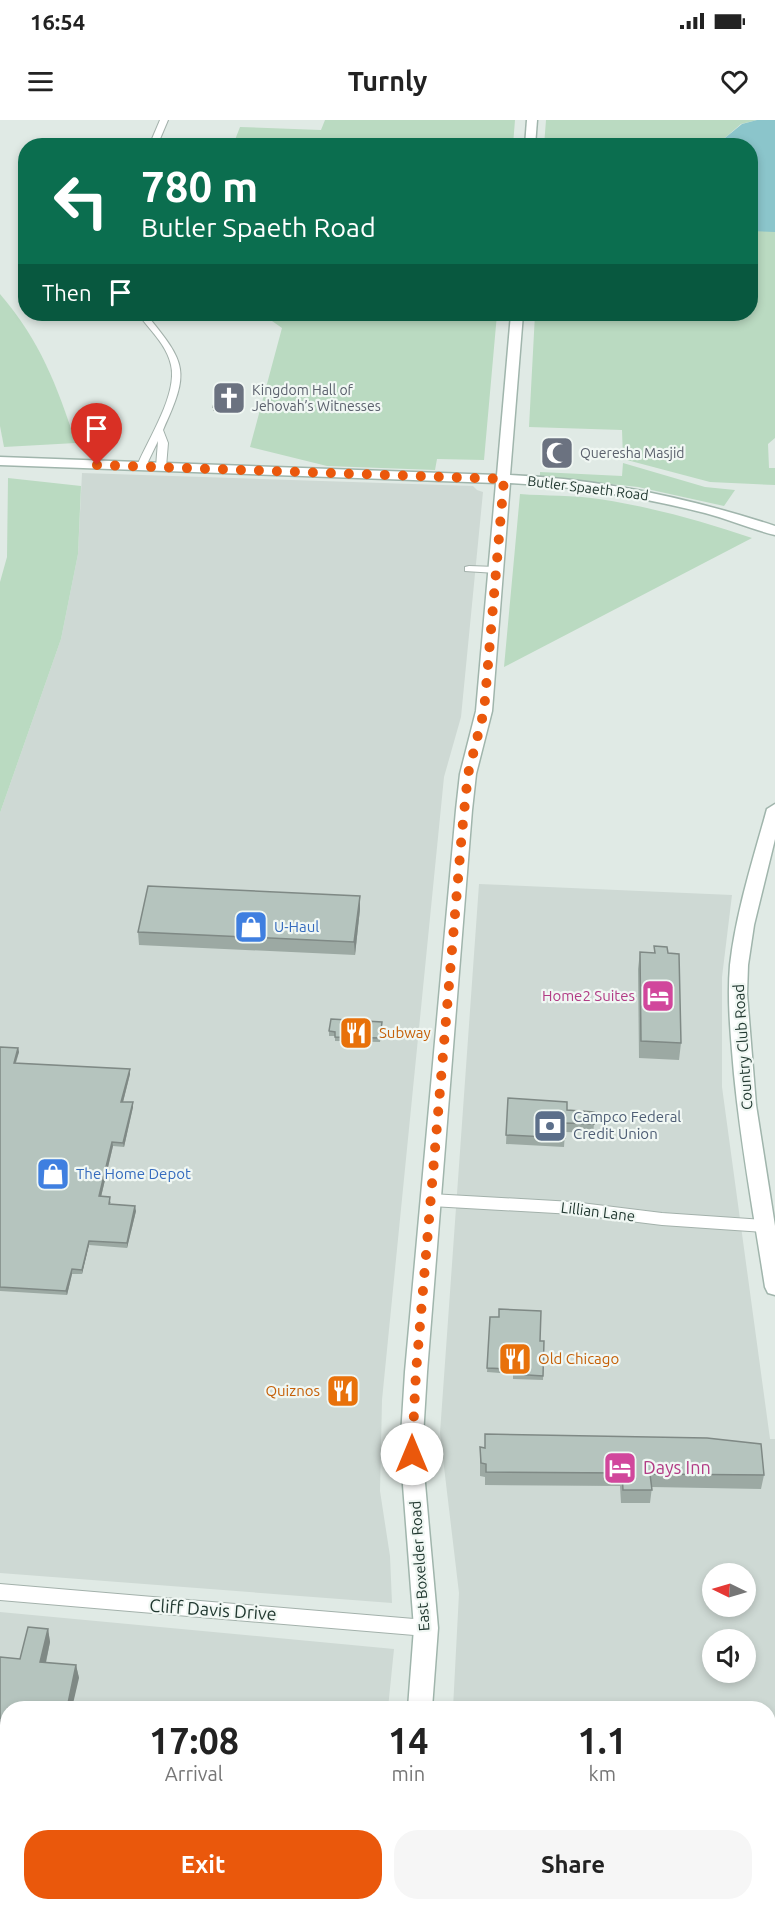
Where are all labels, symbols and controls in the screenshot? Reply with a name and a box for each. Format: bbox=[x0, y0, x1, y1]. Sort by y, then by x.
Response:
text: 16:54 bbox=[30, 9, 85, 34]
icon: menu bbox=[24, 65, 57, 98]
icon: heart bbox=[718, 65, 751, 98]
text: Turnly bbox=[348, 66, 427, 96]
icon: left bbox=[42, 162, 120, 240]
text: 780 m bbox=[141, 163, 258, 210]
text: Butler Spaeth Road bbox=[141, 212, 376, 242]
icon: arrive bbox=[104, 276, 137, 309]
text: Then bbox=[42, 280, 92, 305]
church icon: Kingdom Hall of Jehovah’s Witnesses bbox=[211, 380, 247, 416]
place label: Kingdom Hall of Jehovah’s Witnesses bbox=[252, 382, 381, 414]
pin bbox=[71, 403, 122, 465]
icon: arrive bbox=[80, 412, 113, 445]
mosque icon: Queresha Masjid bbox=[539, 435, 575, 471]
place label: Queresha Masjid bbox=[580, 445, 685, 461]
street label: Butler Spaeth Road bbox=[527, 473, 649, 503]
shop icon: U-Haul bbox=[233, 909, 269, 945]
place label: U-Haul bbox=[274, 918, 319, 935]
hotel icon: Home2 Suites bbox=[640, 978, 676, 1014]
street label: Country Club Road bbox=[730, 984, 755, 1111]
place label: Home2 Suites bbox=[542, 987, 635, 1004]
restaurant icon: Subway bbox=[338, 1015, 374, 1051]
place label: Subway bbox=[379, 1024, 431, 1041]
bank icon: Campco Federal Credit Union bbox=[532, 1108, 568, 1144]
place label: Campco Federal Credit Union bbox=[573, 1108, 681, 1142]
shop icon: The Home Depot bbox=[35, 1156, 71, 1192]
place label: The Home Depot bbox=[76, 1165, 191, 1182]
street label: Lillian Lane bbox=[560, 1199, 636, 1224]
restaurant icon: Old Chicago bbox=[497, 1341, 533, 1377]
place label: Old Chicago bbox=[538, 1350, 619, 1367]
restaurant icon: Quiznos bbox=[325, 1373, 361, 1409]
place label: Quiznos bbox=[265, 1382, 320, 1399]
position arrow bbox=[380, 1422, 444, 1486]
hotel icon: Days Inn bbox=[602, 1450, 638, 1486]
place label: Days Inn bbox=[643, 1457, 711, 1477]
street label: East Boxelder Road bbox=[406, 1500, 433, 1632]
north arrow bbox=[702, 1563, 756, 1617]
map controls bbox=[702, 1563, 756, 1683]
street label: Cliff Davis Drive bbox=[149, 1595, 277, 1623]
button: sound bbox=[702, 1629, 756, 1683]
text: 17:08 bbox=[149, 1720, 239, 1761]
text: 14 bbox=[388, 1720, 429, 1761]
text: 1.1 bbox=[578, 1720, 627, 1761]
text: Arrival bbox=[165, 1762, 223, 1785]
text: min bbox=[392, 1762, 425, 1785]
text: km bbox=[589, 1762, 616, 1785]
button: Exit bbox=[24, 1830, 382, 1899]
button: Share bbox=[394, 1830, 752, 1899]

